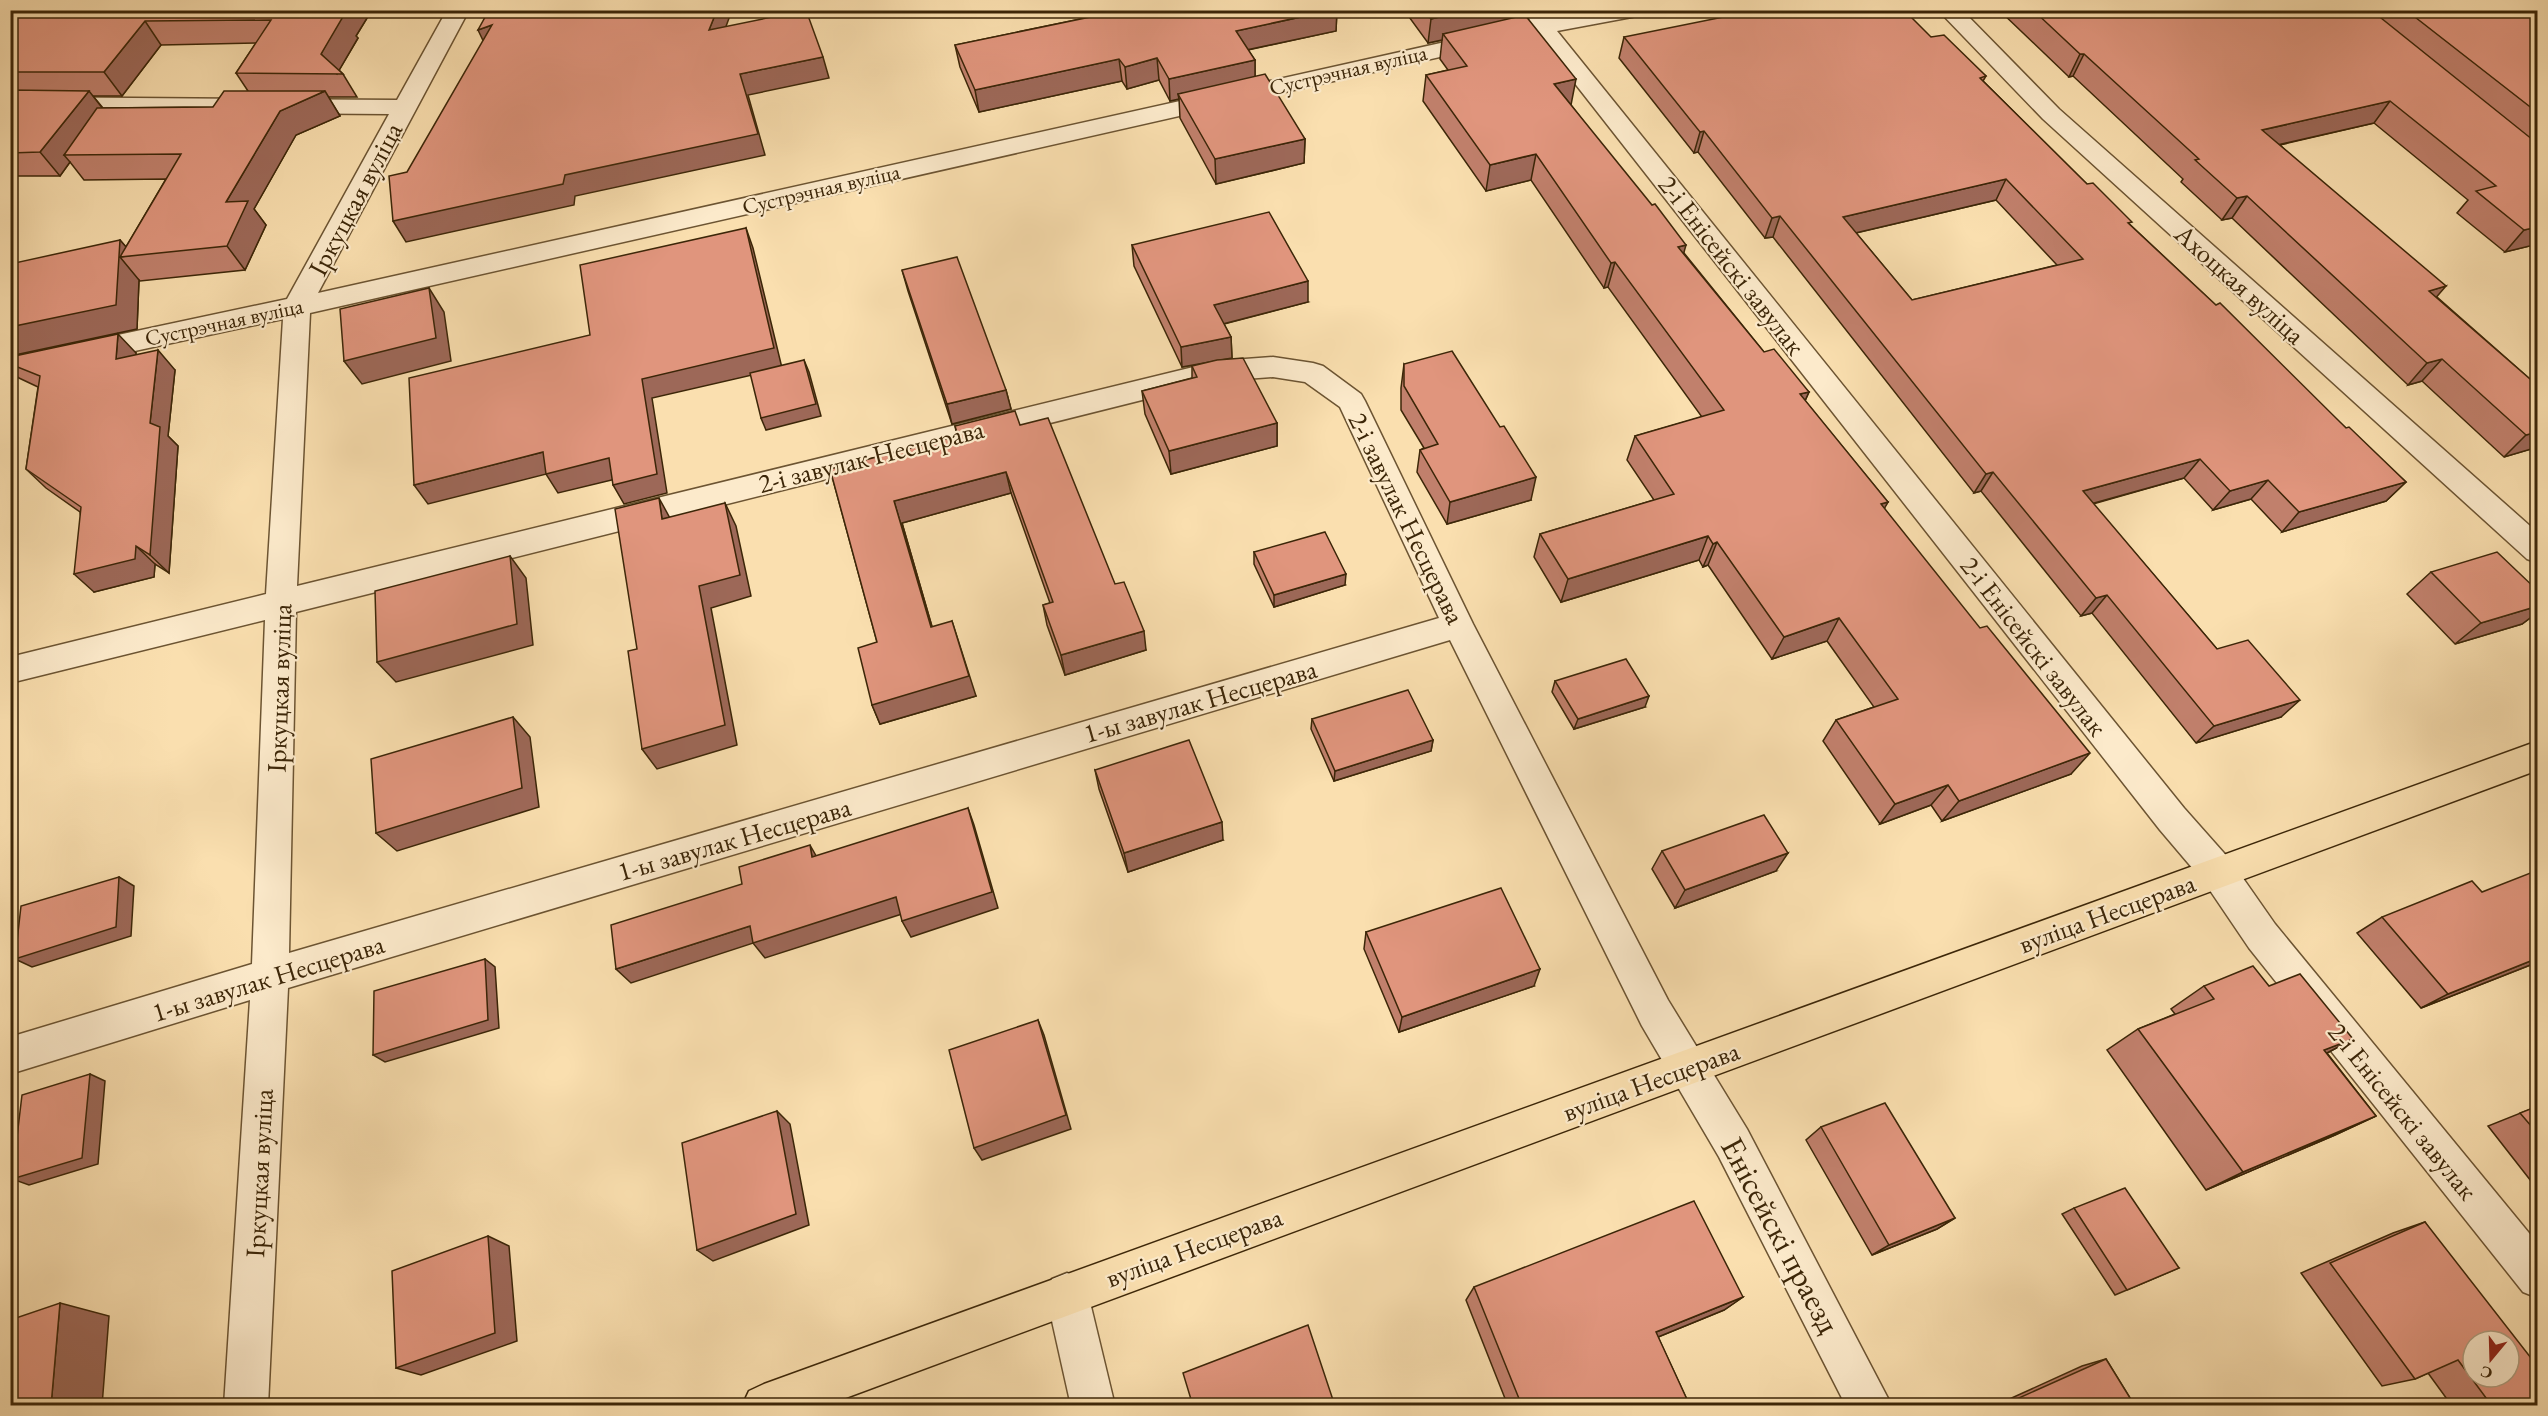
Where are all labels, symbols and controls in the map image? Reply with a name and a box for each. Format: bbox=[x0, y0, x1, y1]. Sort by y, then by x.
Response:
street label: Сустрэчная вуліца bbox=[1266, 38, 1430, 102]
street label: Іркуцкая вуліца bbox=[300, 116, 410, 282]
street label: Сустрэчная вуліца bbox=[739, 157, 903, 221]
street label: 2-і Енісейскі завулак bbox=[1651, 168, 1813, 362]
street label: Ахоцкая вуліца bbox=[2167, 215, 2313, 352]
street label: Сустрэчная вуліца bbox=[142, 291, 306, 353]
street label: 2-і завулак Несцерава bbox=[1341, 406, 1474, 630]
street label: 2-і завулак Несцерава bbox=[755, 411, 988, 501]
street label: 2-і Енісейскі завулак bbox=[1953, 549, 2115, 743]
street label: Іркуцкая вуліца bbox=[259, 603, 299, 773]
street label: 1-ы завулак Несцерава bbox=[1079, 651, 1321, 751]
street label: 1-ы завулак Несцерава bbox=[613, 789, 855, 889]
street label: вуліца Несцерава bbox=[2014, 865, 2200, 961]
street label: 1-ы завулак Несцерава bbox=[148, 926, 389, 1030]
street label: 2-і Енісейскі завулак bbox=[2320, 1015, 2486, 1207]
street label: вуліца Несцерава bbox=[1558, 1033, 1744, 1129]
street label: Іркуцкая вуліца bbox=[237, 1087, 281, 1258]
street label: Енісейскі праезд bbox=[1711, 1129, 1851, 1341]
street label: вуліца Несцерава bbox=[1101, 1199, 1287, 1295]
north arrow bbox=[2461, 1329, 2521, 1389]
text: С bbox=[2477, 1361, 2495, 1384]

